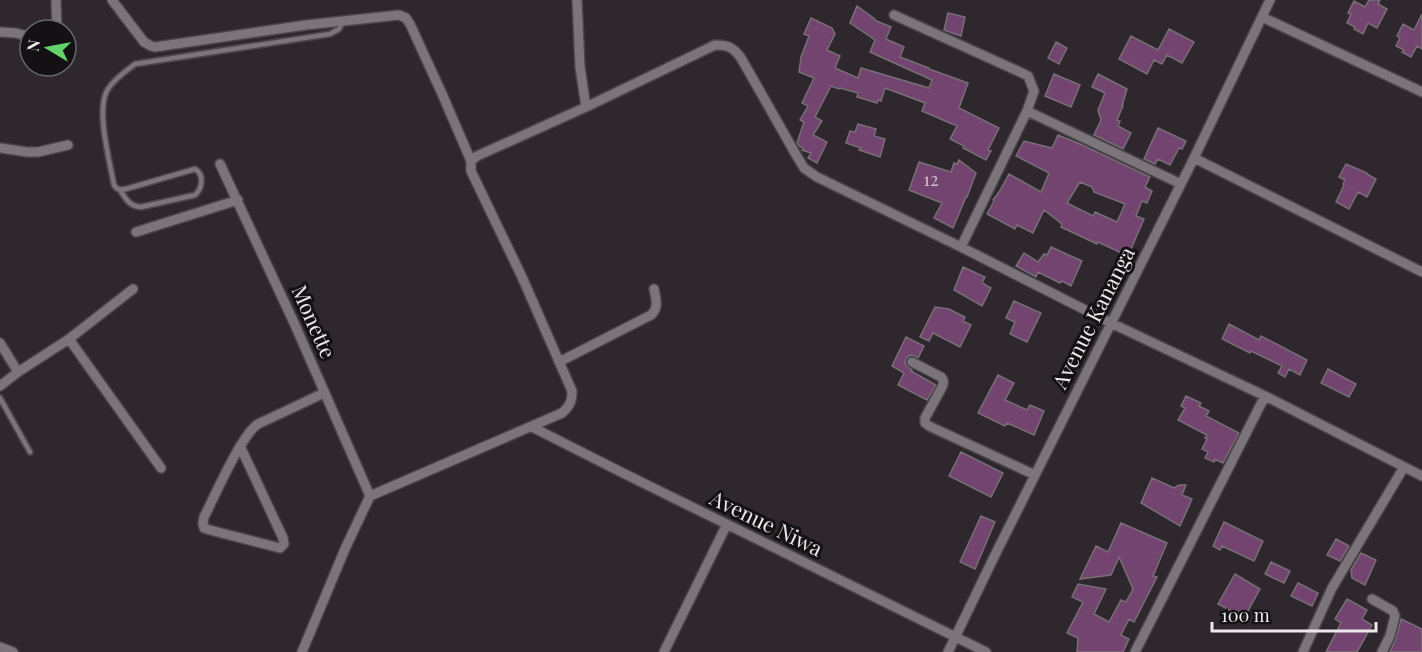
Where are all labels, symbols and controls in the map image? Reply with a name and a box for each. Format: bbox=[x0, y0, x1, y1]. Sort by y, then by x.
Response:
north arrow bbox=[18, 18, 78, 78]
text: N bbox=[21, 37, 44, 53]
house number: 12 bbox=[923, 167, 939, 191]
street label: Avenue Kananga bbox=[1044, 241, 1140, 394]
street label: Monette bbox=[286, 280, 343, 362]
street label: Avenue Niwa bbox=[705, 482, 828, 562]
scale bar bbox=[1212, 595, 1376, 633]
text: 100 m bbox=[1221, 603, 1270, 627]

